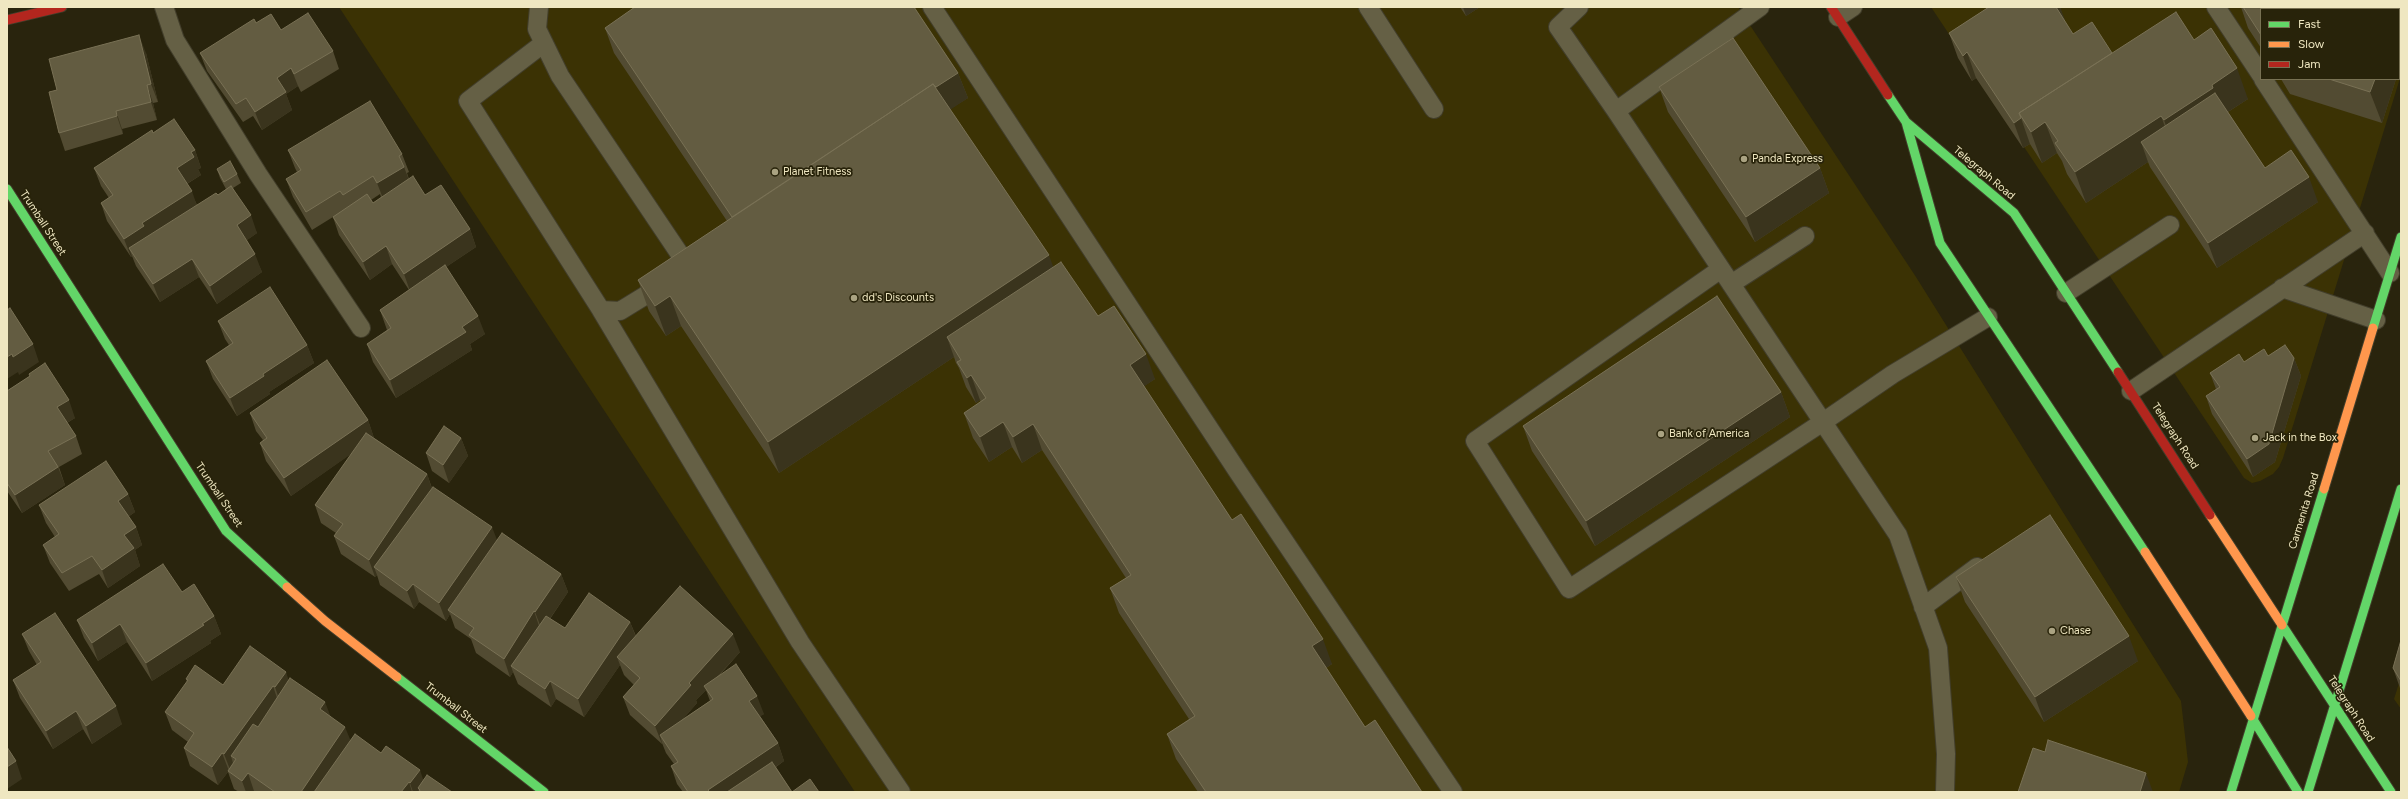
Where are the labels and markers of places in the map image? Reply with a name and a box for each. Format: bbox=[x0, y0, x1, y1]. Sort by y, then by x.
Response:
place label: Panda Express bbox=[1752, 152, 1823, 166]
marker: Panda Express bbox=[1739, 154, 1749, 164]
place label: Planet Fitness bbox=[783, 165, 851, 179]
marker: Planet Fitness bbox=[770, 167, 780, 177]
place label: dd's Discounts bbox=[862, 291, 934, 305]
marker: dd's Discounts bbox=[849, 293, 859, 303]
place label: Bank of America bbox=[1669, 427, 1749, 441]
marker: Bank of America bbox=[1656, 429, 1666, 439]
place label: Jack in the Box bbox=[2263, 431, 2337, 445]
marker: Jack in the Box bbox=[2250, 433, 2260, 443]
place label: Chase bbox=[2060, 624, 2091, 638]
marker: Chase bbox=[2047, 626, 2057, 636]

